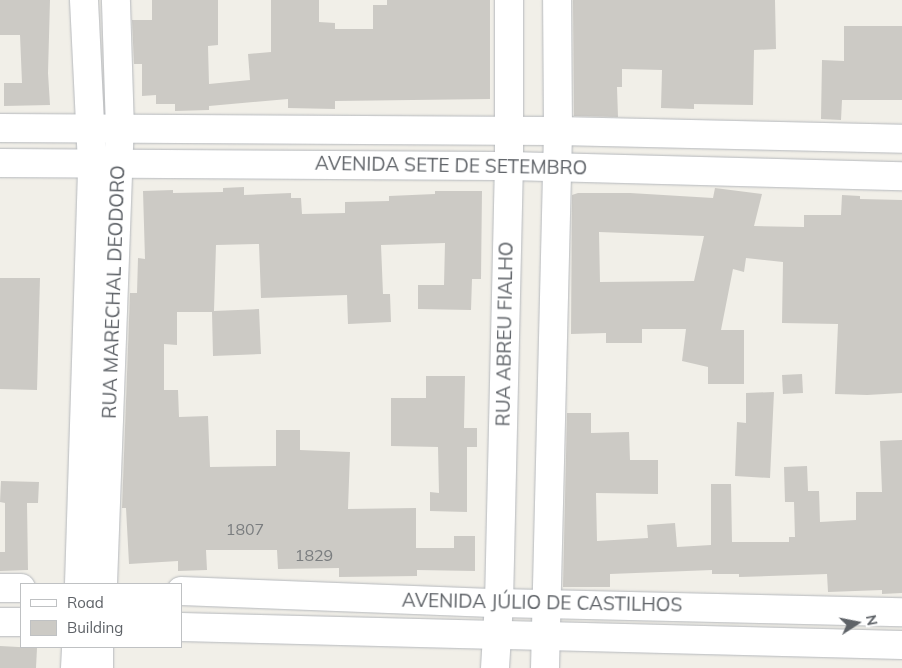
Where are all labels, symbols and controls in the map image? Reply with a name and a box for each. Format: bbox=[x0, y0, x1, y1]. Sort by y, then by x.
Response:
street label: AVENIDA SETE DE SETEMBRO bbox=[315, 152, 587, 180]
street label: RUA MARECHAL DEODORO bbox=[98, 165, 130, 419]
street label: RUA ABREU FIALHO bbox=[492, 241, 518, 427]
house number: 1807 bbox=[226, 519, 264, 539]
house number: 1829 bbox=[295, 545, 333, 565]
legend bbox=[20, 583, 182, 648]
street label: AVENIDA JÚLIO DE CASTILHOS bbox=[402, 589, 682, 617]
text: Road bbox=[67, 593, 104, 612]
north arrow bbox=[832, 598, 882, 648]
text: N bbox=[862, 613, 882, 627]
text: Building bbox=[67, 618, 123, 637]

